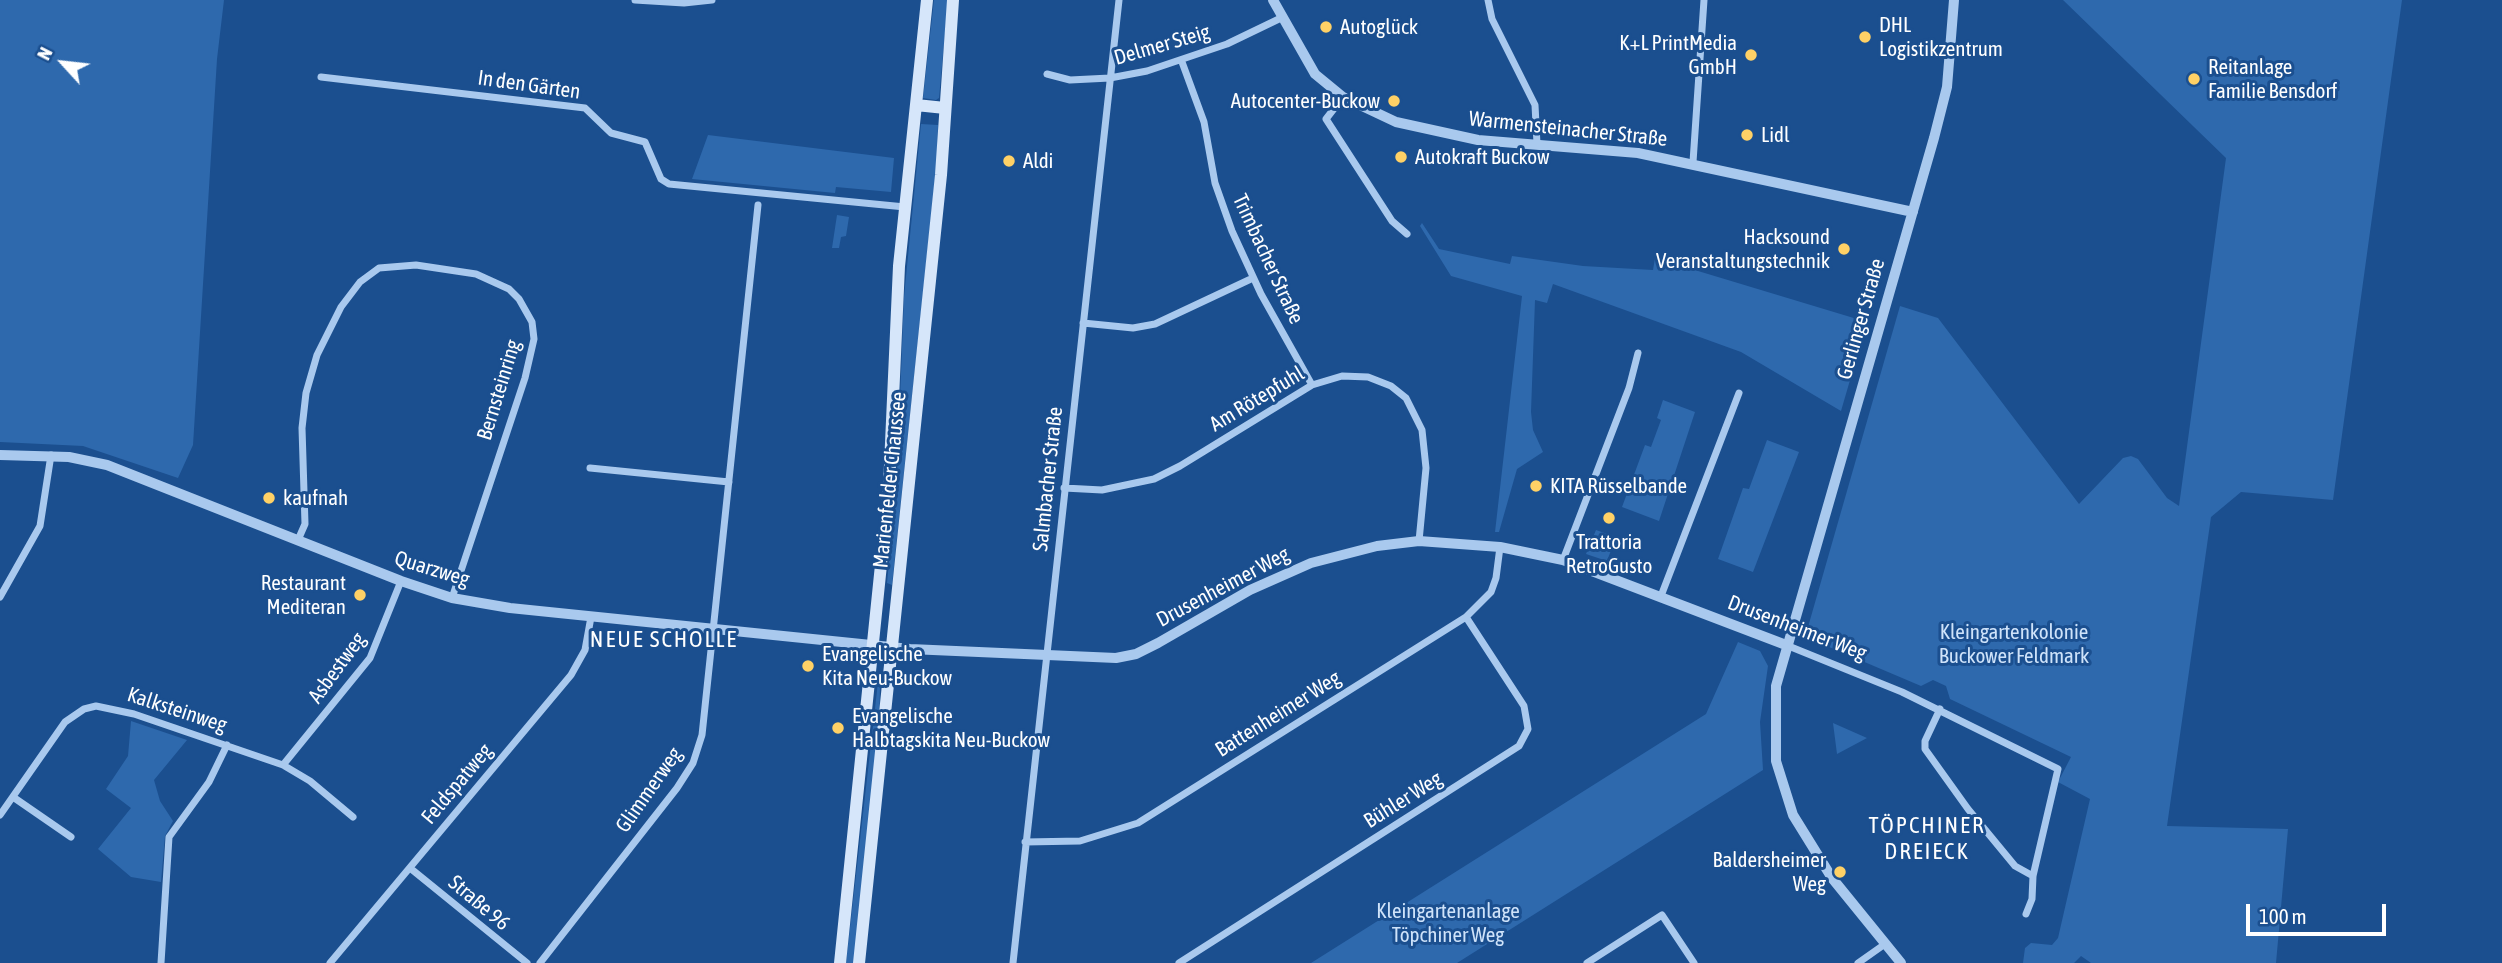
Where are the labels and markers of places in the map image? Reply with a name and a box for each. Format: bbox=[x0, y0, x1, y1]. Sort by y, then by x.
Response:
place label: DHL Logistikzentrum bbox=[1879, 12, 2003, 62]
place label: Autoglück bbox=[1340, 14, 1418, 40]
marker: Autoglück bbox=[1318, 19, 1334, 35]
marker: DHL Logistikzentrum bbox=[1857, 29, 1873, 45]
place label: K+L PrintMedia GmbH bbox=[1619, 30, 1737, 80]
marker: K+L PrintMedia GmbH bbox=[1743, 47, 1759, 63]
place label: Reitanlage Familie Bensdorf bbox=[2208, 54, 2337, 104]
marker: Reitanlage Familie Bensdorf bbox=[2186, 71, 2202, 87]
place label: Autocenter-Buckow bbox=[1231, 88, 1380, 114]
marker: Autocenter-Buckow bbox=[1386, 93, 1402, 109]
place label: Lidl bbox=[1761, 122, 1789, 148]
marker: Lidl bbox=[1739, 127, 1755, 143]
place label: Autokraft Buckow bbox=[1415, 144, 1550, 170]
place label: Aldi bbox=[1023, 148, 1053, 174]
marker: Autokraft Buckow bbox=[1393, 149, 1409, 165]
marker: Aldi bbox=[1001, 153, 1017, 169]
place label: Hacksound Veranstaltungstechnik bbox=[1656, 224, 1830, 274]
marker: Hacksound Veranstaltungstechnik bbox=[1836, 241, 1852, 257]
place label: KITA Rüsselbande bbox=[1550, 473, 1687, 499]
marker: KITA Rüsselbande bbox=[1528, 478, 1544, 494]
place label: kaufnah bbox=[283, 485, 348, 511]
marker: kaufnah bbox=[261, 490, 277, 506]
marker: Trattoria RetroGusto bbox=[1601, 510, 1617, 526]
place label: Trattoria RetroGusto bbox=[1566, 529, 1652, 579]
place label: Restaurant Mediteran bbox=[261, 570, 346, 620]
marker: Restaurant Mediteran bbox=[352, 587, 368, 603]
place label: Evangelische Kita Neu-Buckow bbox=[822, 641, 952, 691]
marker: Evangelische Kita Neu-Buckow bbox=[800, 658, 816, 674]
place label: Evangelische Halbtagskita Neu-Buckow bbox=[852, 703, 1050, 753]
marker: Evangelische Halbtagskita Neu-Buckow bbox=[830, 720, 846, 736]
place label: Baldersheimer Weg bbox=[1712, 847, 1826, 897]
marker: Baldersheimer Weg bbox=[1832, 864, 1848, 880]

